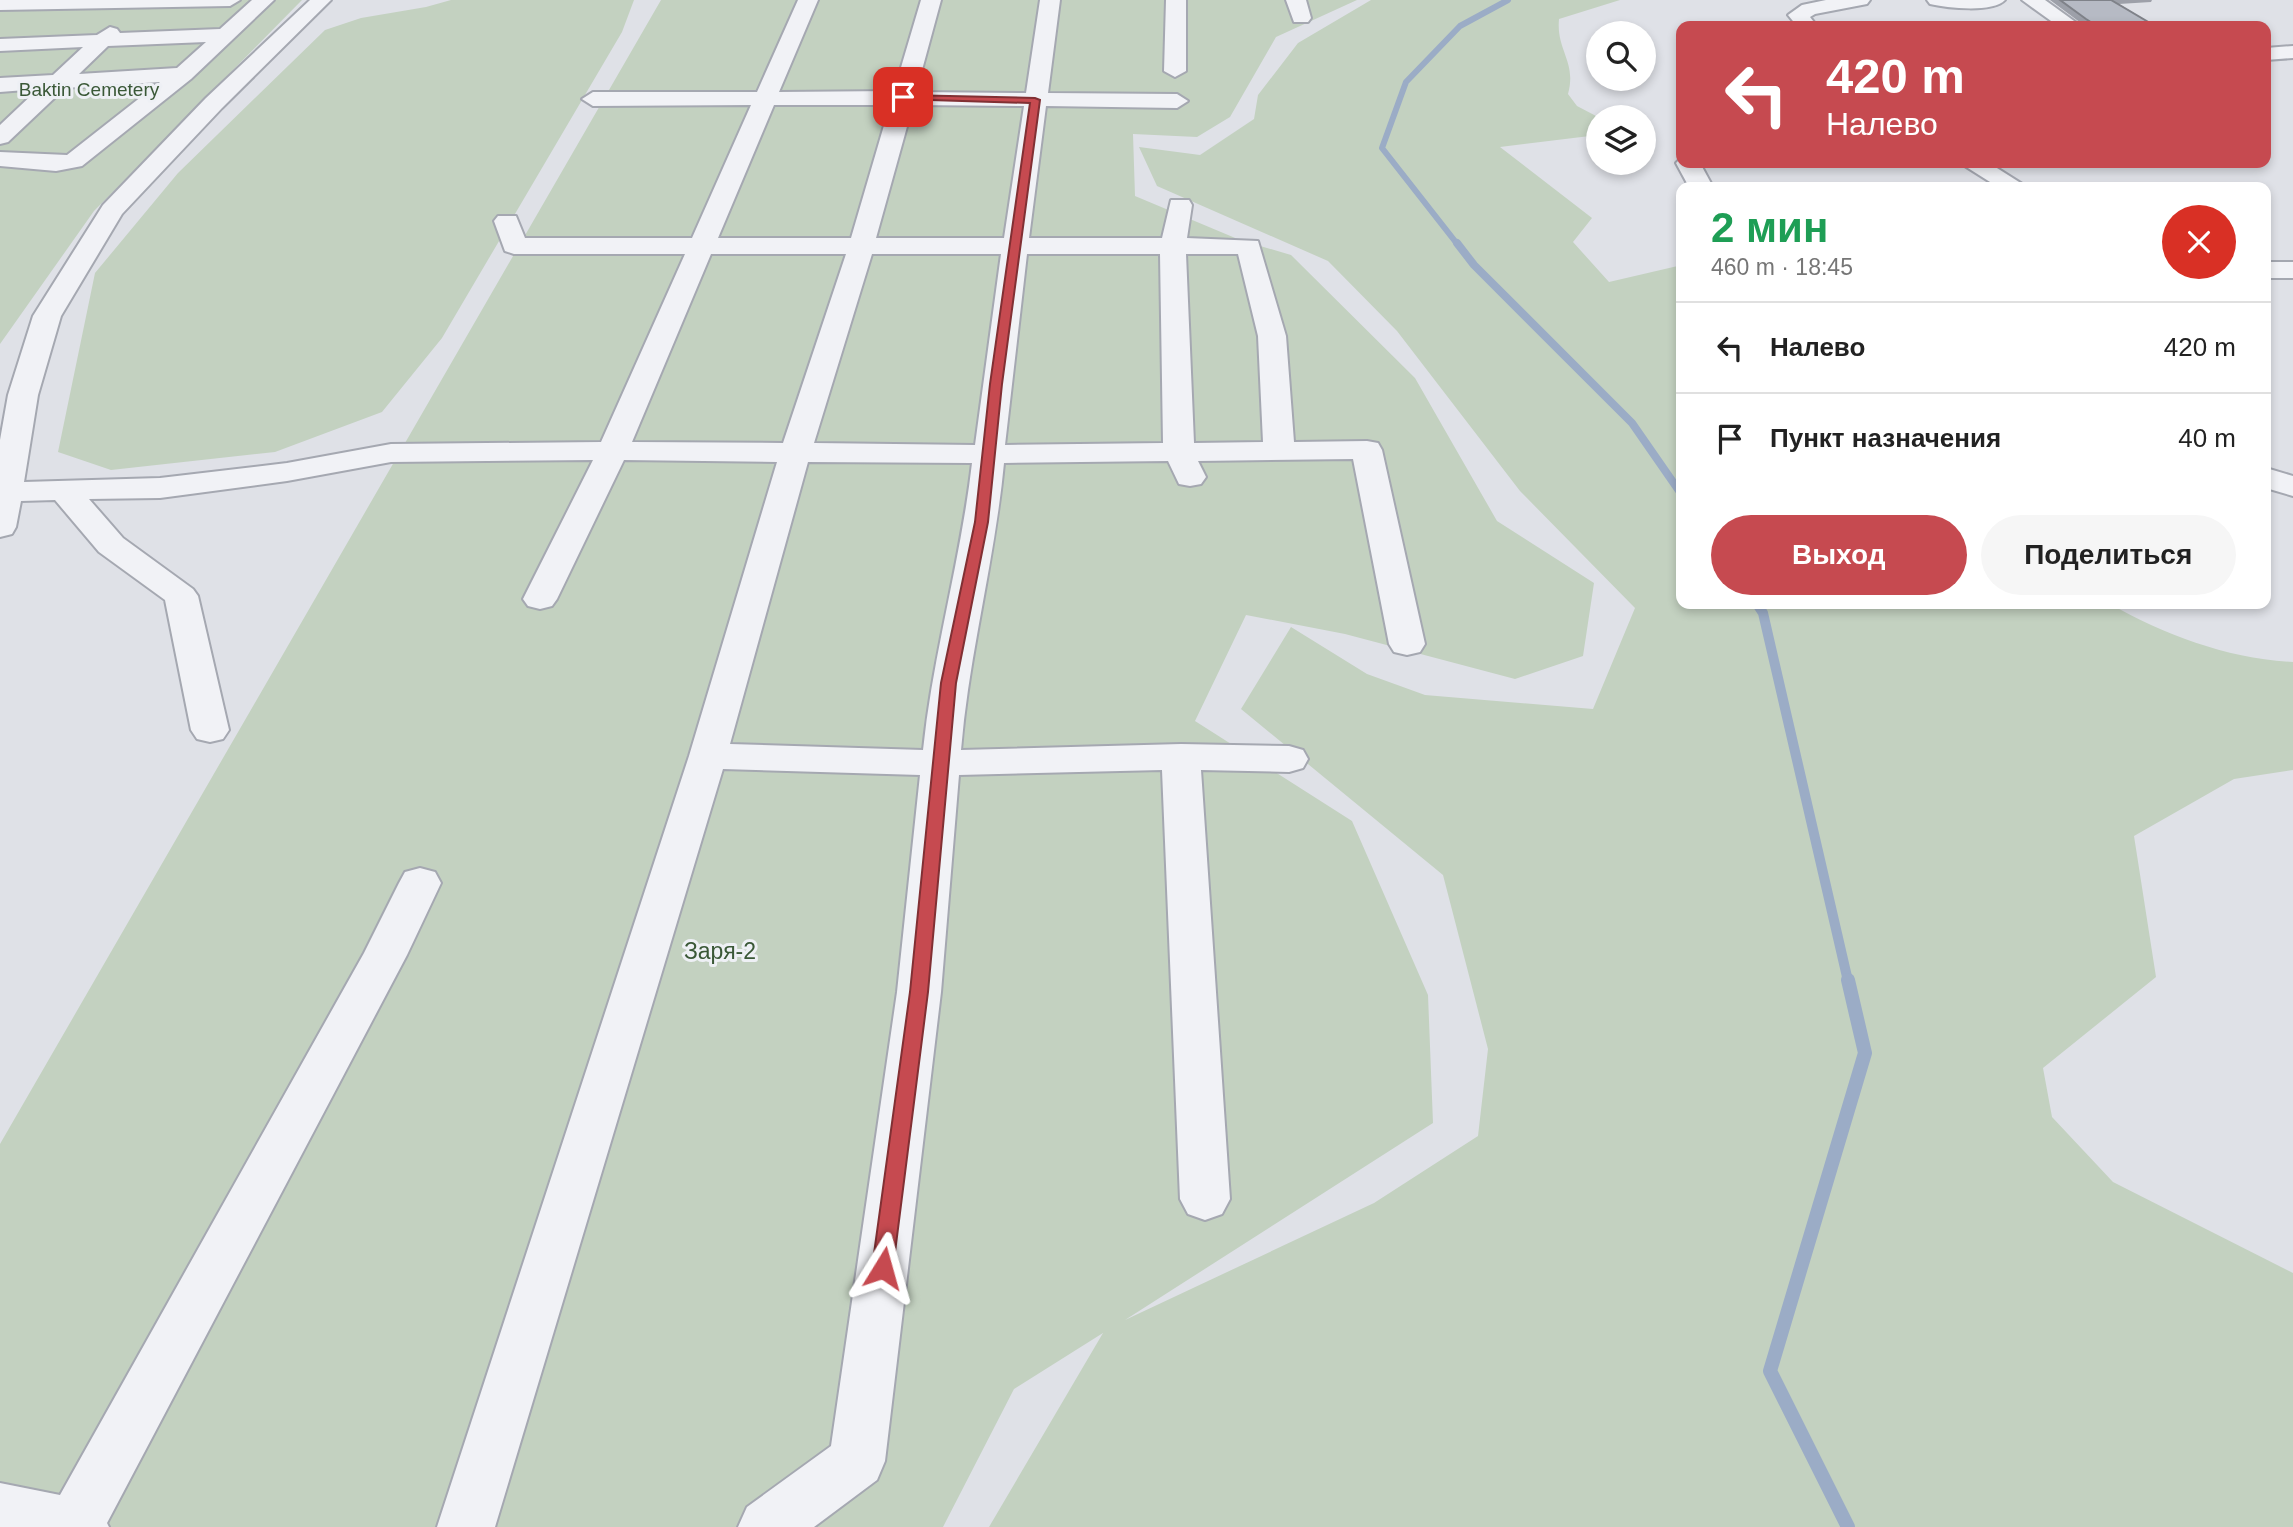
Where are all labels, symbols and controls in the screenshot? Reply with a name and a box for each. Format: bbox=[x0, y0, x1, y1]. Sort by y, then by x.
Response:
map controls bbox=[1586, 21, 1656, 175]
button: search bbox=[1586, 21, 1656, 91]
icon: left bbox=[1711, 49, 1802, 140]
text: 420 m bbox=[1826, 49, 1965, 103]
pin bbox=[873, 67, 933, 127]
icon: arrive bbox=[884, 78, 922, 116]
park label: Baktin Cemetery bbox=[19, 79, 160, 100]
button: layers bbox=[1586, 105, 1656, 175]
text: Налево bbox=[1826, 106, 1938, 142]
text: 2 мин bbox=[1711, 204, 1828, 251]
button: close bbox=[2162, 205, 2236, 279]
text: 460 m · 18:45 bbox=[1711, 254, 1853, 280]
icon: left bbox=[1711, 329, 1749, 367]
text: Налево bbox=[1770, 332, 1865, 362]
text: 420 m bbox=[2164, 332, 2236, 362]
icon: arrive bbox=[1711, 420, 1749, 458]
text: Пункт назначения bbox=[1770, 423, 2001, 453]
text: 40 m bbox=[2178, 423, 2236, 453]
button: Выход bbox=[1711, 515, 1967, 595]
button: Поделиться bbox=[1981, 515, 2236, 595]
park label: Заря-2 bbox=[684, 938, 756, 964]
position arrow bbox=[846, 1231, 920, 1305]

